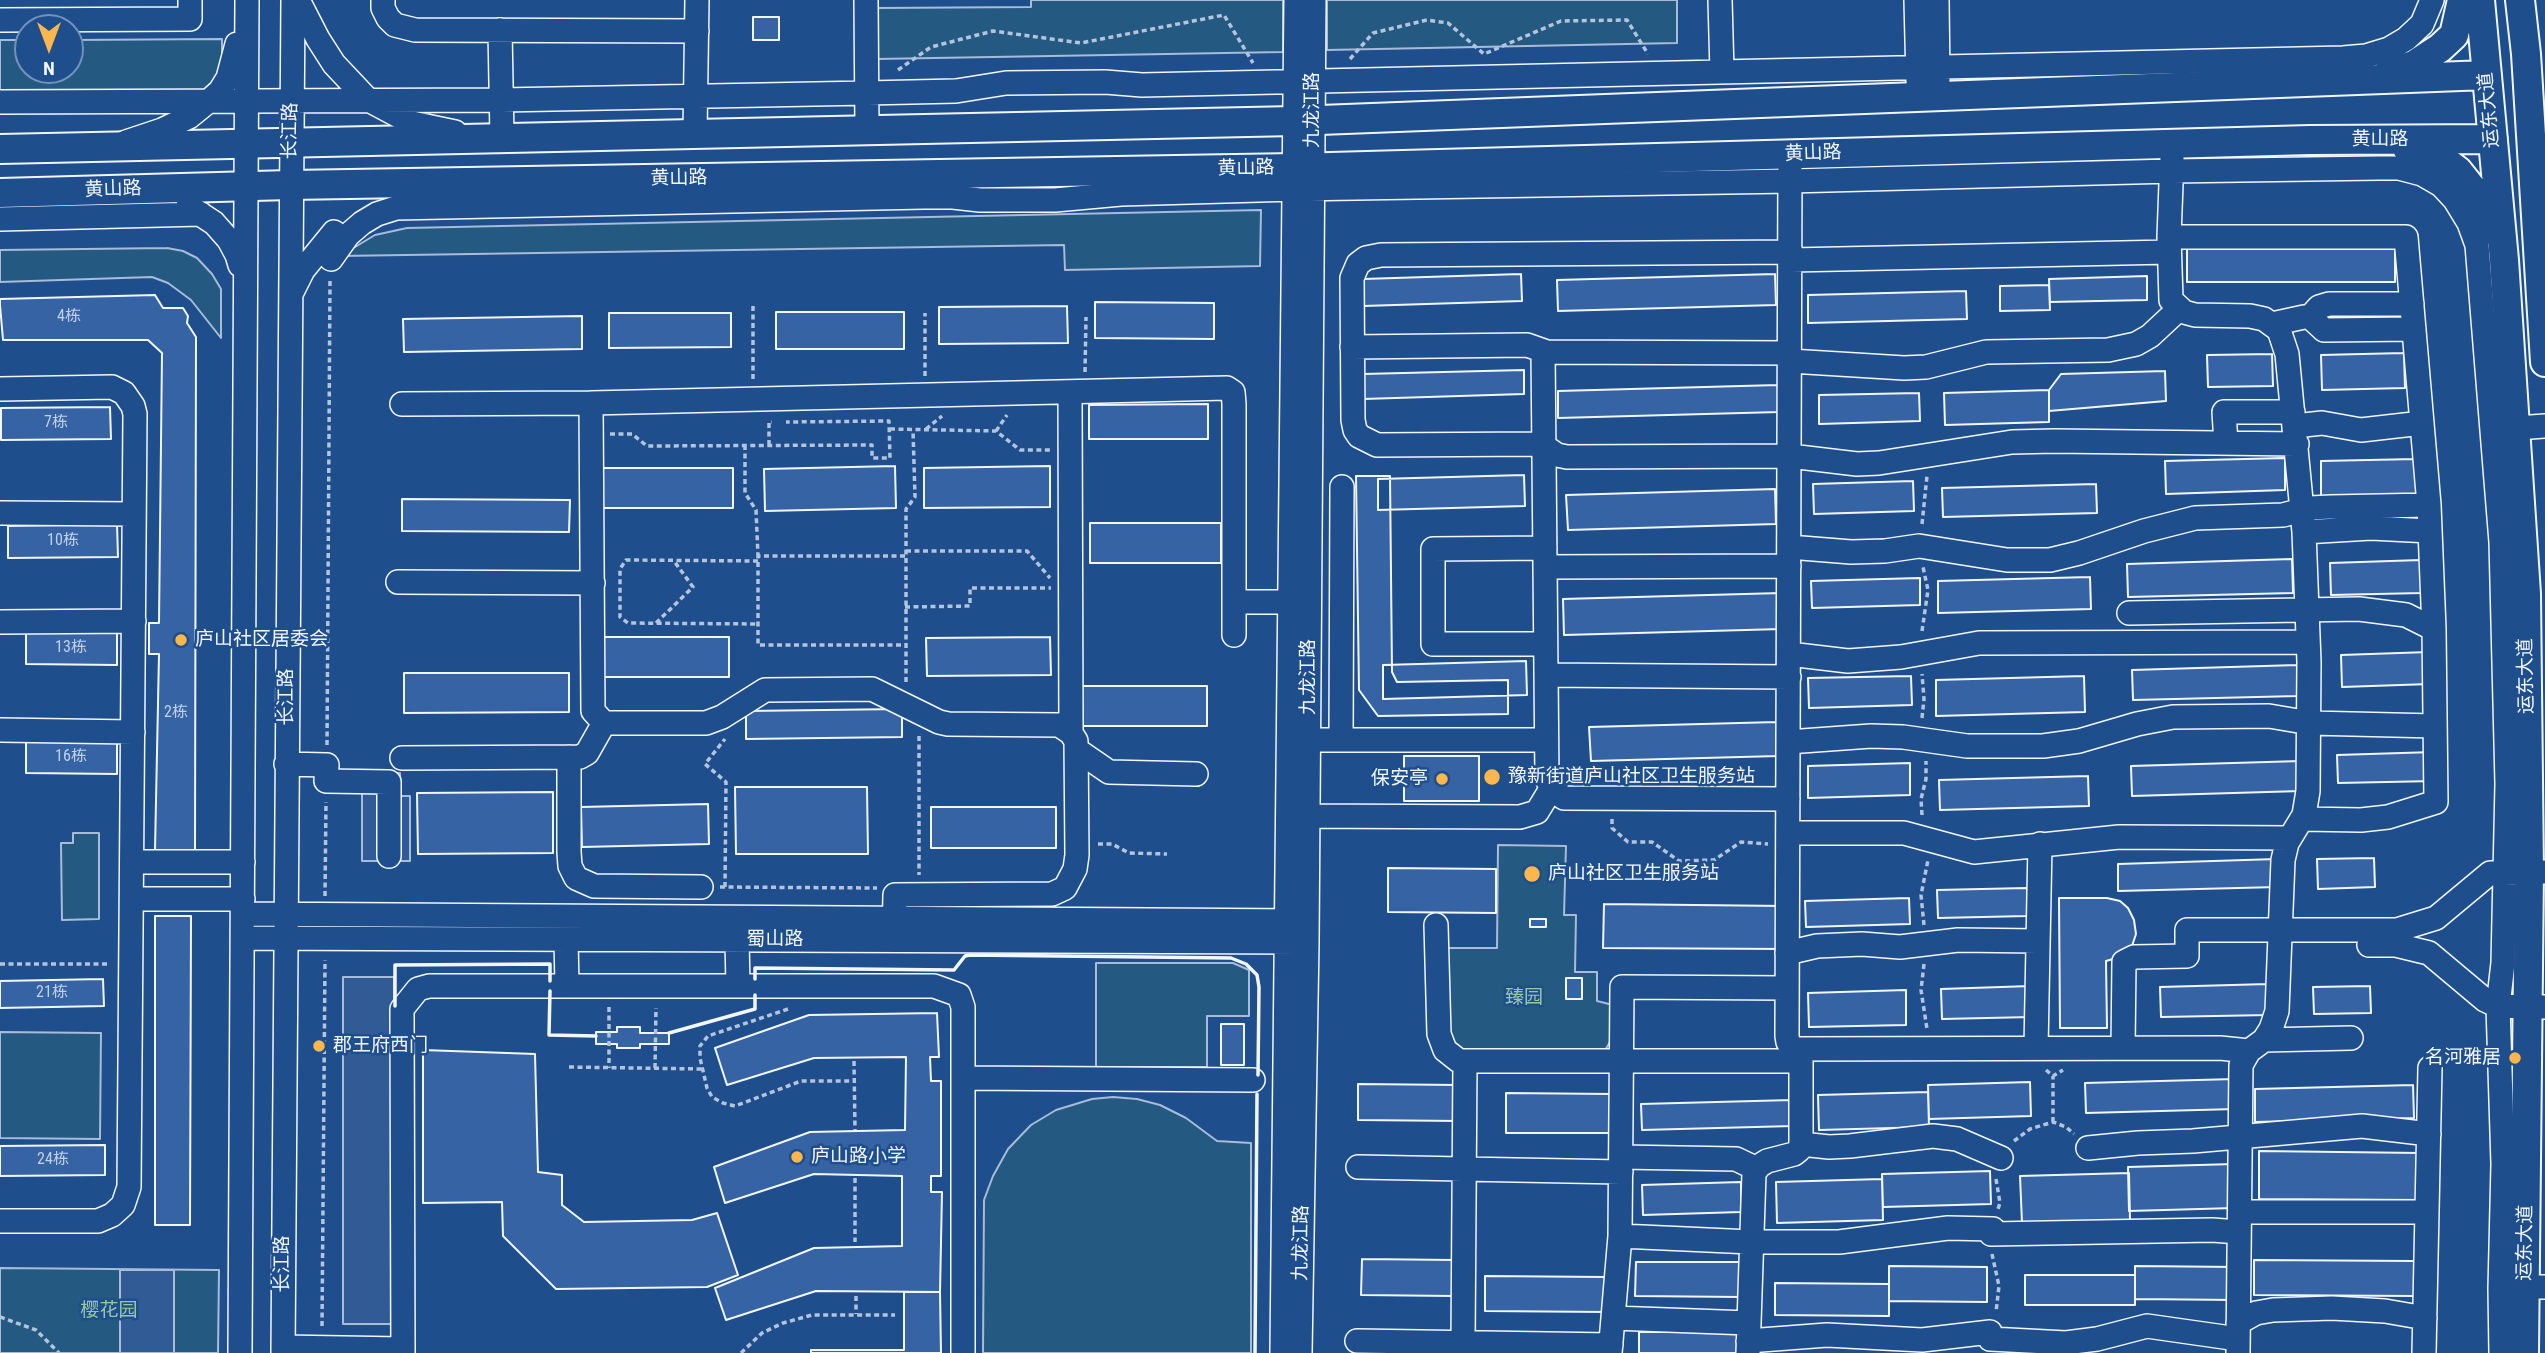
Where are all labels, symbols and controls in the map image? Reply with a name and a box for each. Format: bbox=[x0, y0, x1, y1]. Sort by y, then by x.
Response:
north arrow bbox=[14, 14, 84, 84]
text: N bbox=[43, 57, 55, 80]
street label: 运东大道 bbox=[2475, 71, 2505, 149]
street label: 九龙江路 bbox=[1302, 72, 1324, 148]
street label: 长江路 bbox=[279, 102, 303, 160]
street label: 黄山路 bbox=[2352, 129, 2408, 151]
street label: 黄山路 bbox=[1784, 142, 1842, 166]
street label: 黄山路 bbox=[1217, 157, 1275, 181]
street label: 黄山路 bbox=[650, 167, 708, 191]
street label: 黄山路 bbox=[84, 178, 142, 202]
house number: 4栋 bbox=[57, 307, 81, 327]
house number: 7栋 bbox=[44, 413, 68, 433]
house number: 10栋 bbox=[47, 531, 79, 551]
place label: 庐山社区居委会 bbox=[195, 629, 328, 651]
marker: 庐山社区居委会 bbox=[173, 632, 189, 648]
house number: 13栋 bbox=[55, 638, 87, 658]
street label: 运东大道 bbox=[2515, 638, 2539, 714]
street label: 九龙江路 bbox=[1298, 639, 1320, 715]
street label: 长江路 bbox=[276, 669, 298, 725]
house number: 2栋 bbox=[164, 703, 188, 723]
house number: 16栋 bbox=[55, 747, 87, 767]
place label: 豫新街道庐山社区卫生服务站 bbox=[1508, 766, 1755, 788]
marker: 豫新街道庐山社区卫生服务站 bbox=[1482, 767, 1502, 787]
place label: 保安亭 bbox=[1371, 768, 1428, 790]
marker: 保安亭 bbox=[1434, 771, 1450, 787]
place label: 庐山社区卫生服务站 bbox=[1548, 863, 1719, 885]
marker: 庐山社区卫生服务站 bbox=[1522, 864, 1542, 884]
street label: 蜀山路 bbox=[747, 929, 803, 951]
house number: 21栋 bbox=[36, 983, 68, 1003]
park label: 臻园 bbox=[1505, 987, 1543, 1009]
place label: 郡王府西门 bbox=[333, 1035, 428, 1057]
marker: 郡王府西门 bbox=[311, 1038, 327, 1054]
place label: 名河雅居 bbox=[2425, 1047, 2501, 1069]
marker: 名河雅居 bbox=[2507, 1050, 2523, 1066]
place label: 庐山路小学 bbox=[811, 1146, 906, 1168]
marker: 庐山路小学 bbox=[789, 1149, 805, 1165]
house number: 24栋 bbox=[37, 1150, 69, 1170]
street label: 九龙江路 bbox=[1290, 1205, 1314, 1281]
street label: 运东大道 bbox=[2514, 1205, 2538, 1281]
street label: 长江路 bbox=[272, 1236, 294, 1292]
park label: 樱花园 bbox=[81, 1300, 137, 1322]

